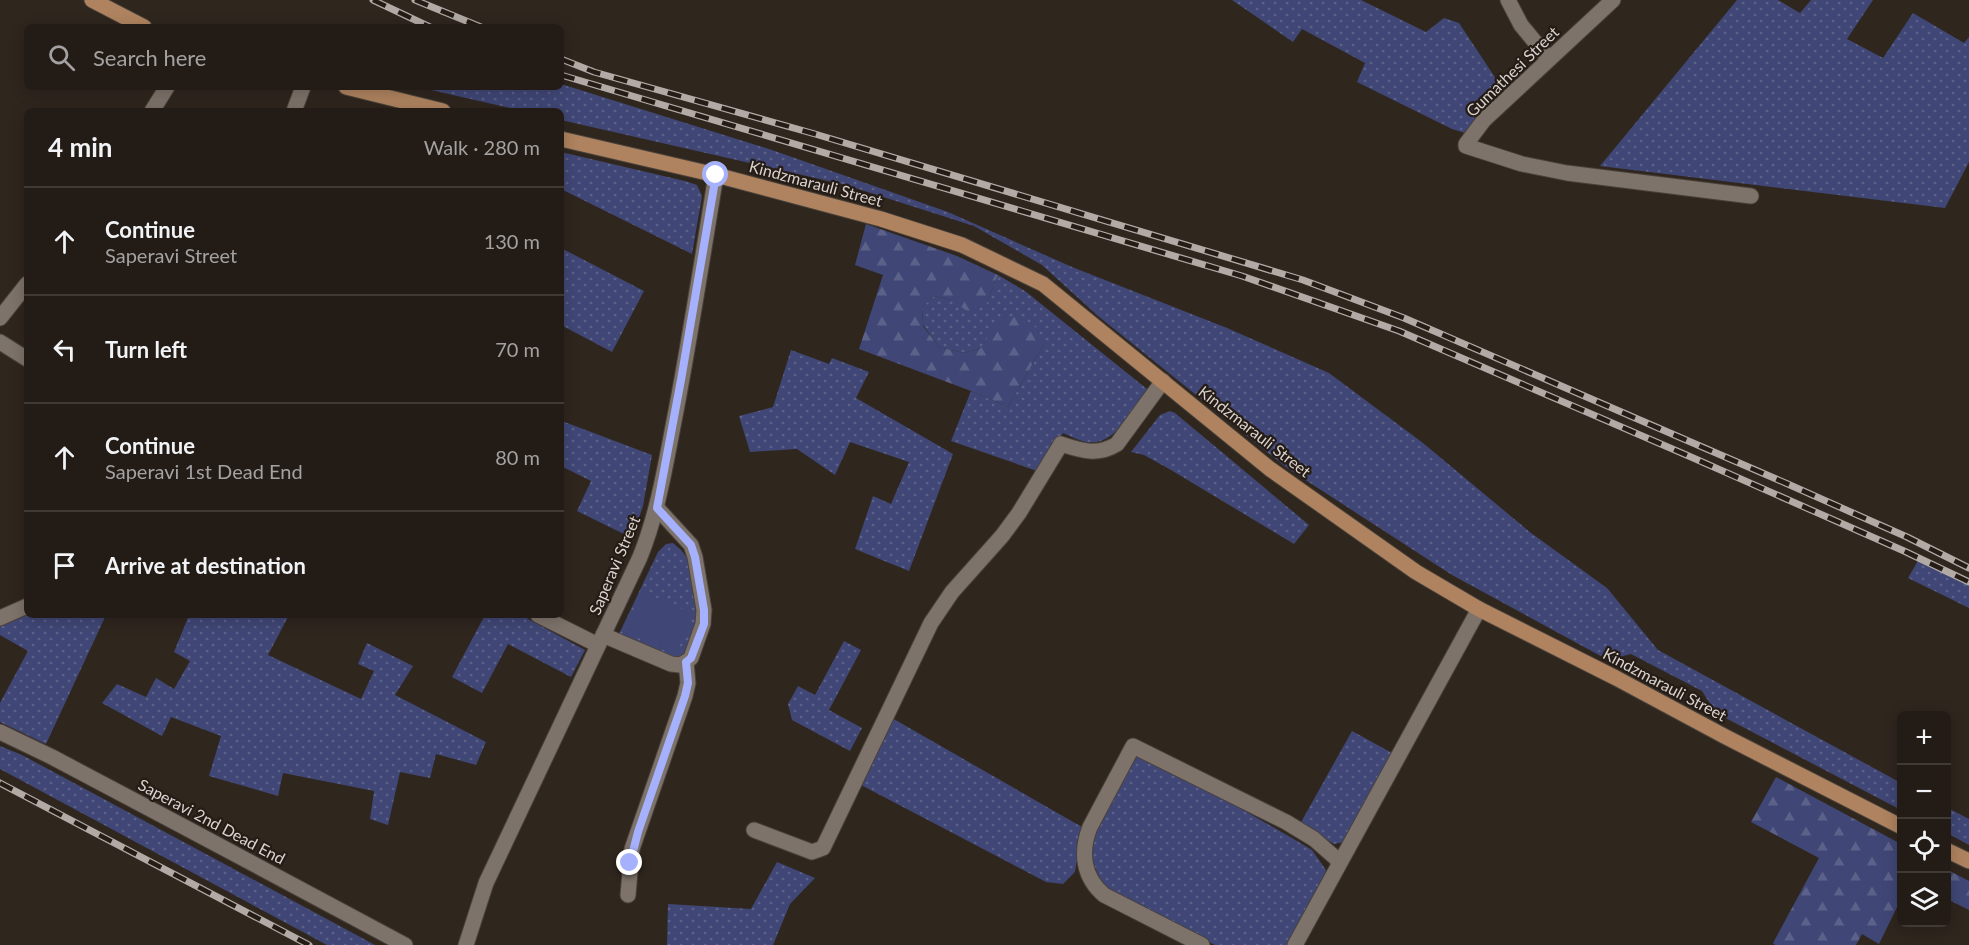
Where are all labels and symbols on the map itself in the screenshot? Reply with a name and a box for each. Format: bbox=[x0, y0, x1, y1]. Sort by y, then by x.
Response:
street label: Gumathesi Street bbox=[1462, 22, 1563, 120]
street label: Kindzmarauli Street bbox=[747, 156, 885, 210]
route start bbox=[702, 161, 728, 187]
street label: Kindzmarauli Street bbox=[1195, 381, 1315, 481]
street label: Saperavi Street bbox=[585, 512, 644, 617]
street label: Kindzmarauli Street bbox=[1600, 643, 1730, 725]
street label: Saperavi 2nd Dead End bbox=[135, 774, 289, 868]
route end bbox=[616, 849, 642, 875]

